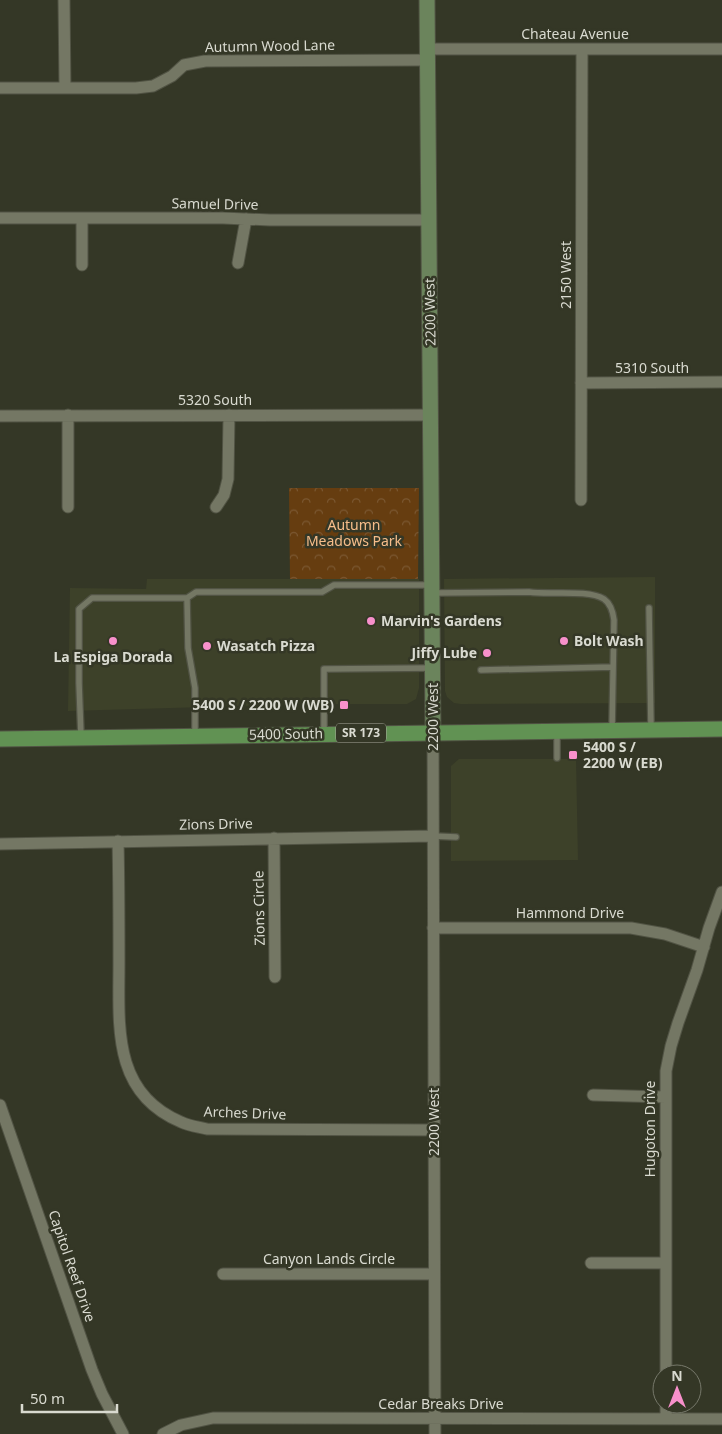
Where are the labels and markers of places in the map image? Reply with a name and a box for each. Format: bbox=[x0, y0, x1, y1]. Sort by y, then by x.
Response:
place label: Marvin's Gardens bbox=[381, 611, 502, 630]
marker: Marvin's Gardens bbox=[365, 615, 377, 627]
place label: Bolt Wash bbox=[574, 631, 644, 650]
marker: La Espiga Dorada bbox=[107, 635, 119, 647]
marker: Bolt Wash bbox=[558, 635, 570, 647]
place label: Wasatch Pizza bbox=[217, 636, 315, 655]
marker: Wasatch Pizza bbox=[201, 640, 213, 652]
place label: Jiffy Lube bbox=[410, 643, 477, 662]
place label: La Espiga Dorada bbox=[53, 647, 173, 666]
marker: Jiffy Lube bbox=[481, 647, 493, 659]
place label: 5400 S / 2200 W (WB) bbox=[192, 695, 334, 714]
marker: 5400 S / 2200 W (WB) bbox=[338, 699, 350, 711]
place label: 5400 S / 2200 W (EB) bbox=[583, 737, 663, 772]
marker: 5400 S / 2200 W (EB) bbox=[567, 749, 579, 761]

